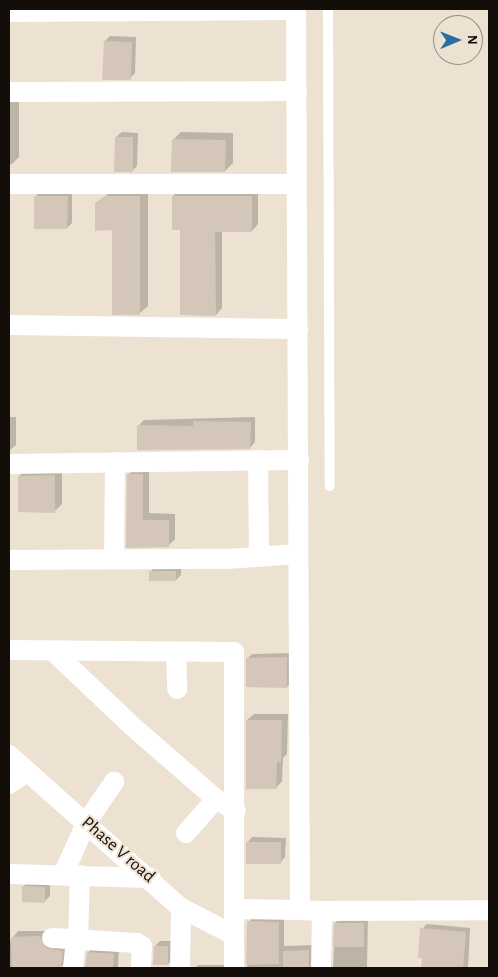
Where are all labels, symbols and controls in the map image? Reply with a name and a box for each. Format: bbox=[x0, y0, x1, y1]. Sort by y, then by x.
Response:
north arrow bbox=[433, 15, 483, 65]
text: N bbox=[465, 35, 479, 45]
street label: Phase V road bbox=[77, 812, 159, 888]

